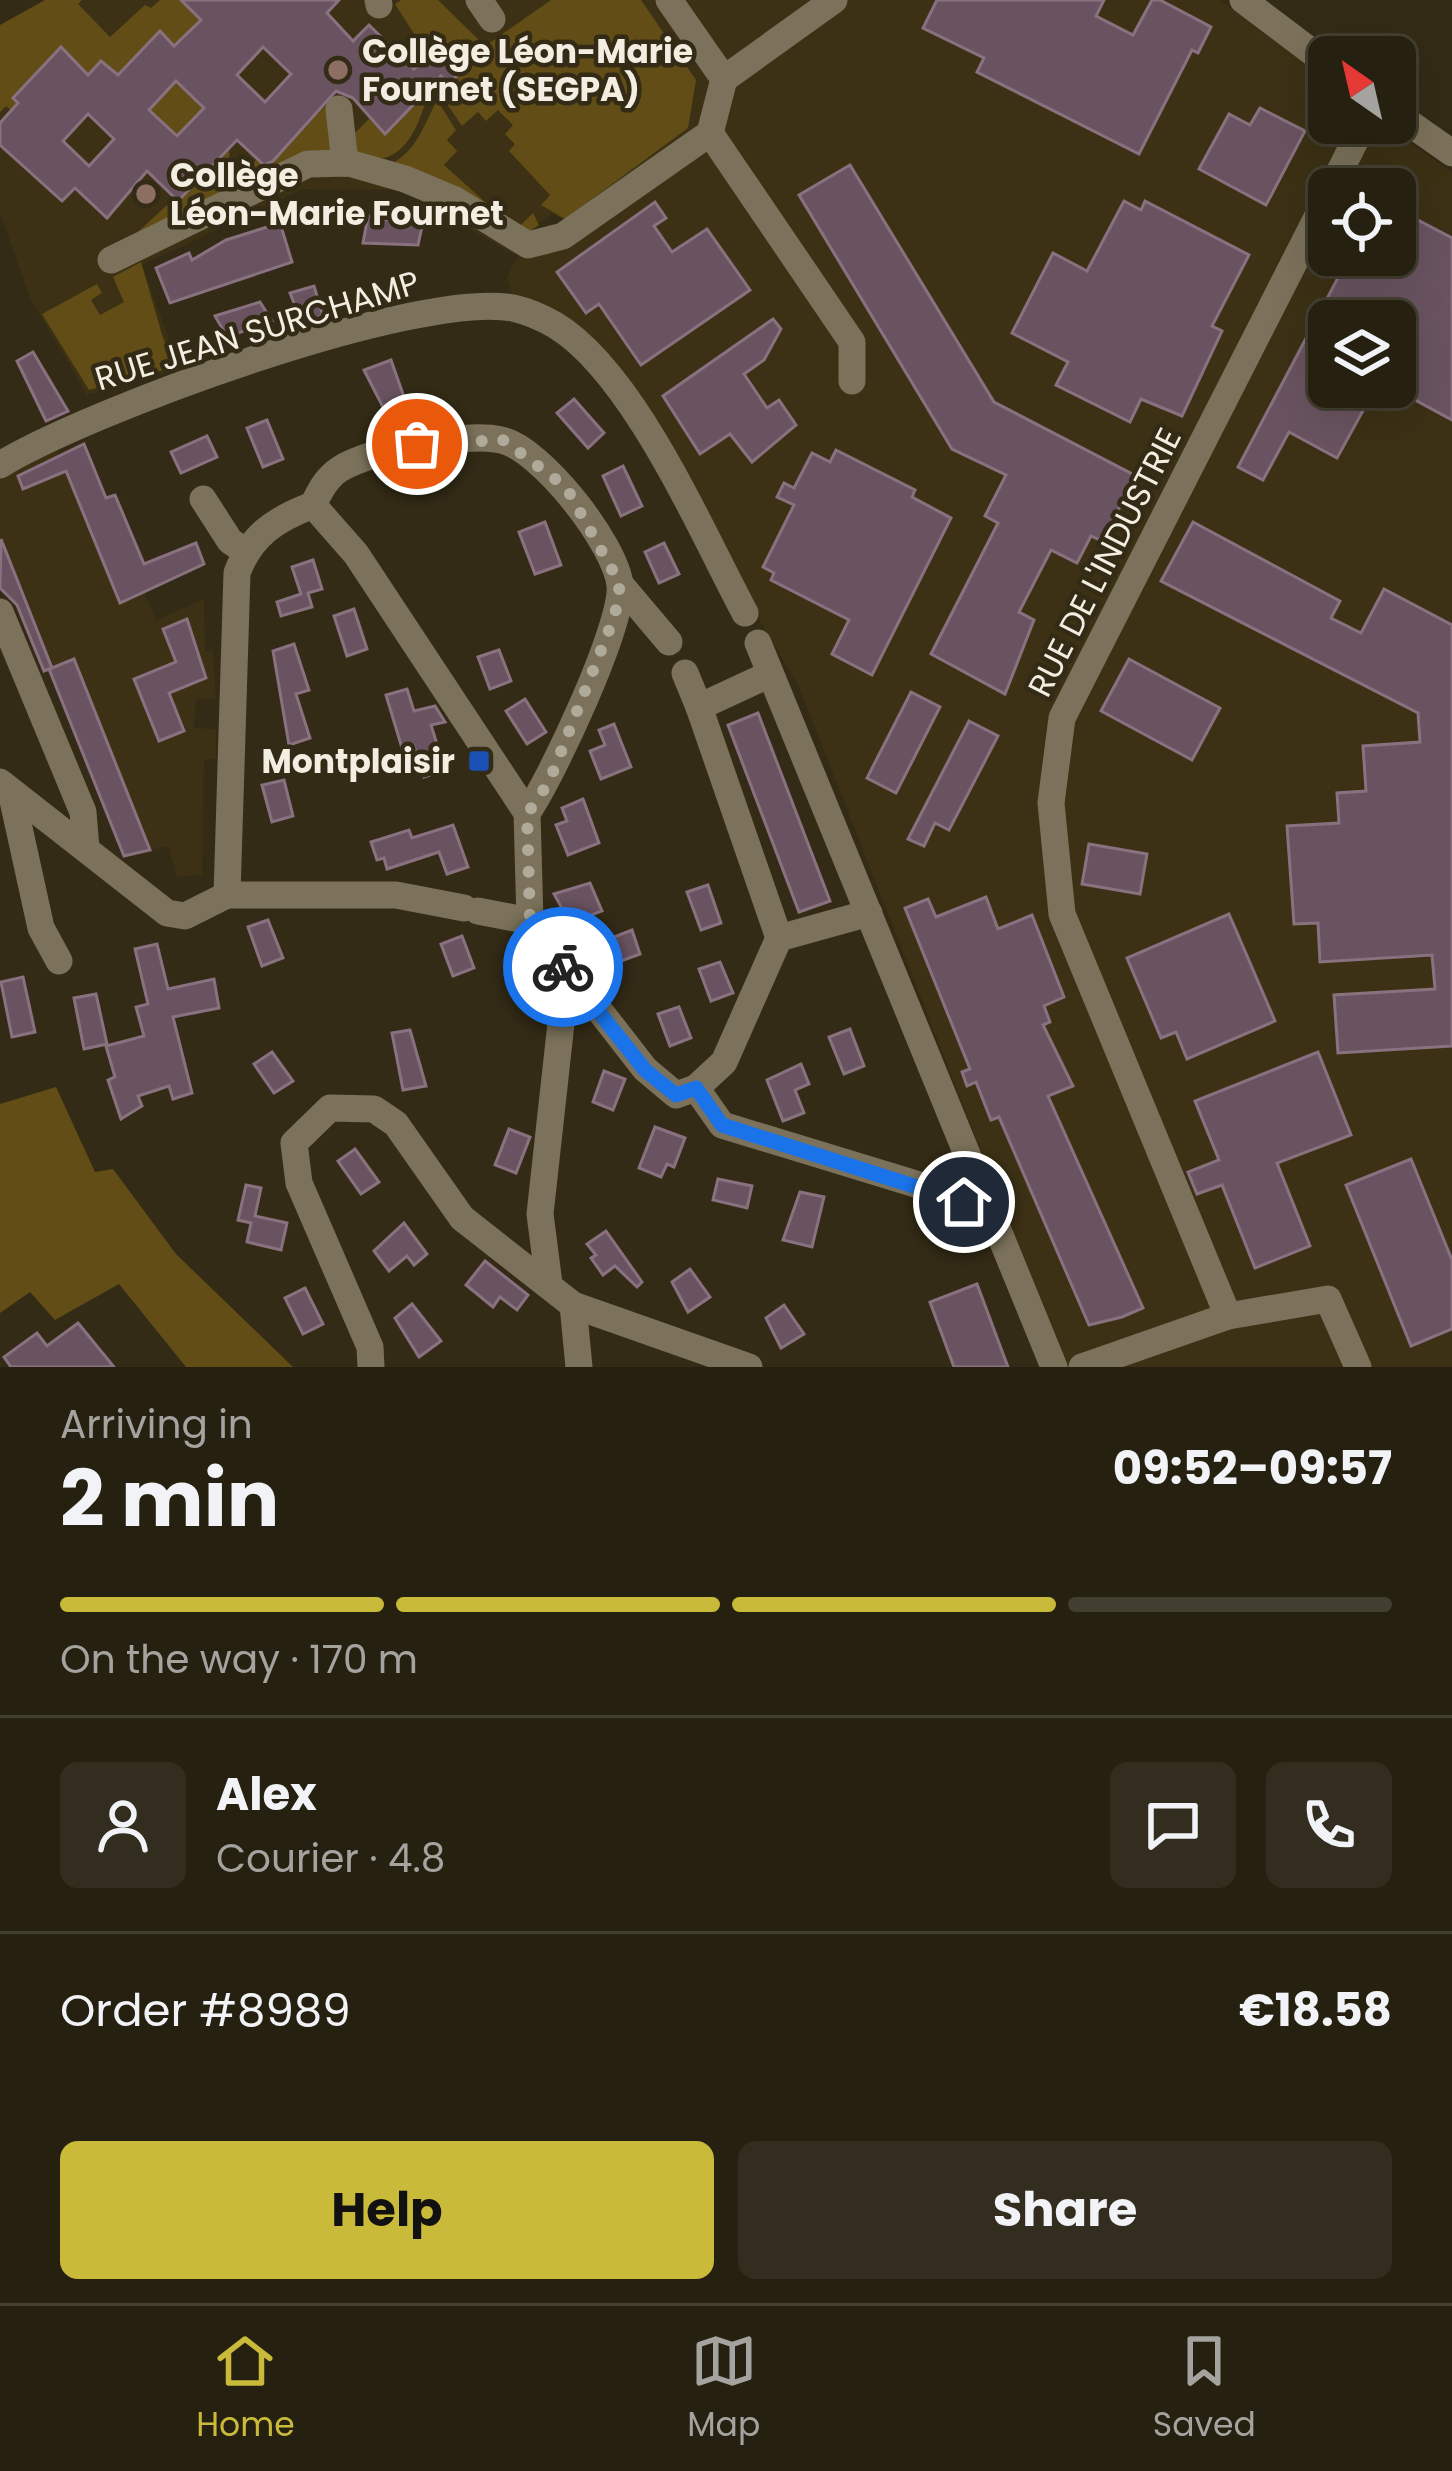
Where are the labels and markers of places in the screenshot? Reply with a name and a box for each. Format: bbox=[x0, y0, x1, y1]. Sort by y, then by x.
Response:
place label: Collège Léon-Marie Fournet (SEGPA) bbox=[362, 28, 693, 113]
marker: Collège Léon-Marie Fournet (SEGPA) bbox=[325, 57, 351, 83]
place label: Collège Léon-Marie Fournet bbox=[170, 152, 504, 237]
marker: Collège Léon-Marie Fournet bbox=[133, 181, 159, 207]
pin bbox=[366, 393, 468, 495]
place label: Montplaisir bbox=[261, 738, 455, 785]
marker: Montplaisir bbox=[466, 748, 492, 774]
pin bbox=[913, 1151, 1015, 1253]

